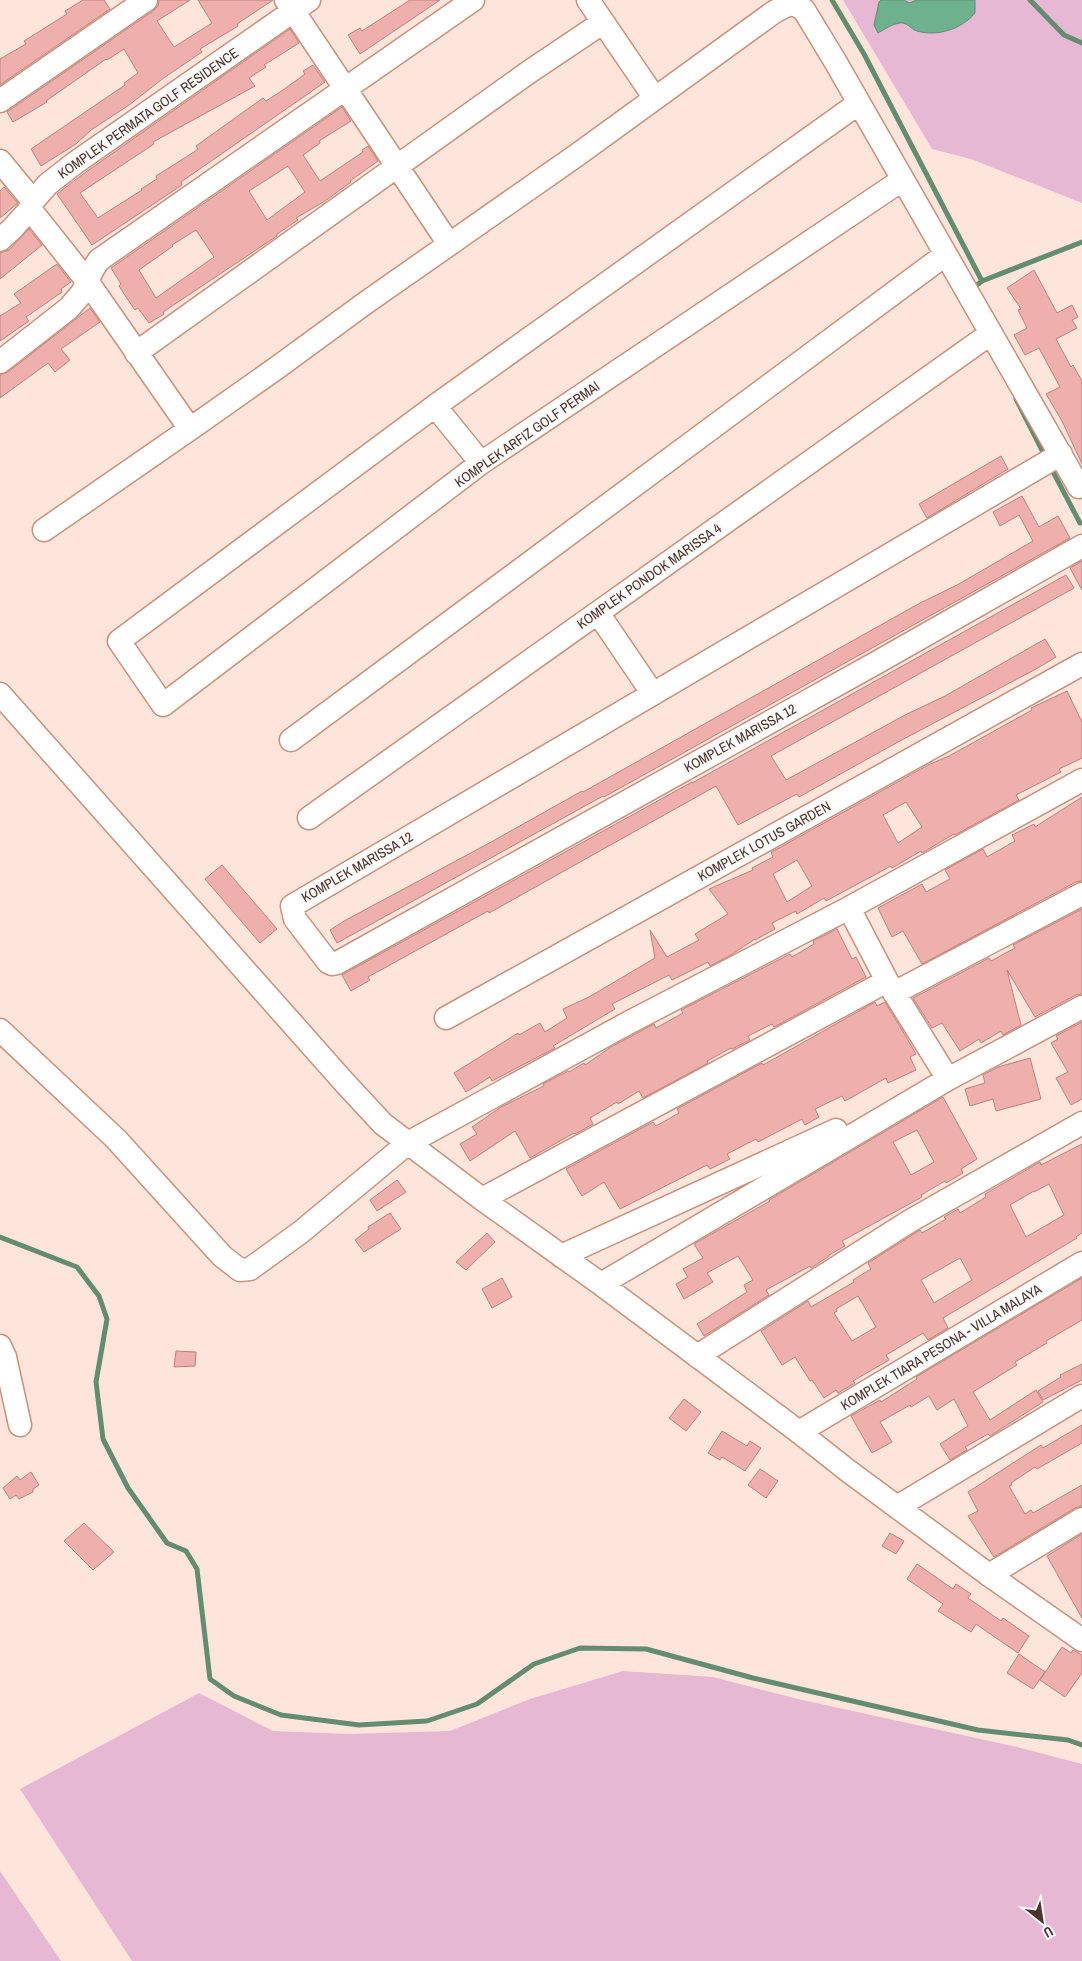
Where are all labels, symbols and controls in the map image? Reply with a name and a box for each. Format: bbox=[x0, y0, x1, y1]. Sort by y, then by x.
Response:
street label: KOMPLEK PERMATA GOLF RESIDENCE bbox=[54, 44, 242, 182]
street label: KOMPLEK ARFIZ GOLF PERMAI bbox=[451, 377, 603, 491]
street label: KOMPLEK PONDOK MARISSA 4 bbox=[573, 519, 725, 633]
street label: KOMPLEK MARISSA 12 bbox=[681, 700, 799, 776]
street label: KOMPLEK LOTUS GARDEN bbox=[694, 797, 834, 885]
street label: KOMPLEK MARISSA 12 bbox=[298, 828, 416, 906]
street label: KOMPLEK TIARA PESONA - VILLA MALAYA bbox=[837, 1280, 1045, 1414]
north arrow bbox=[1017, 1896, 1067, 1946]
text: U bbox=[1040, 1922, 1057, 1942]

